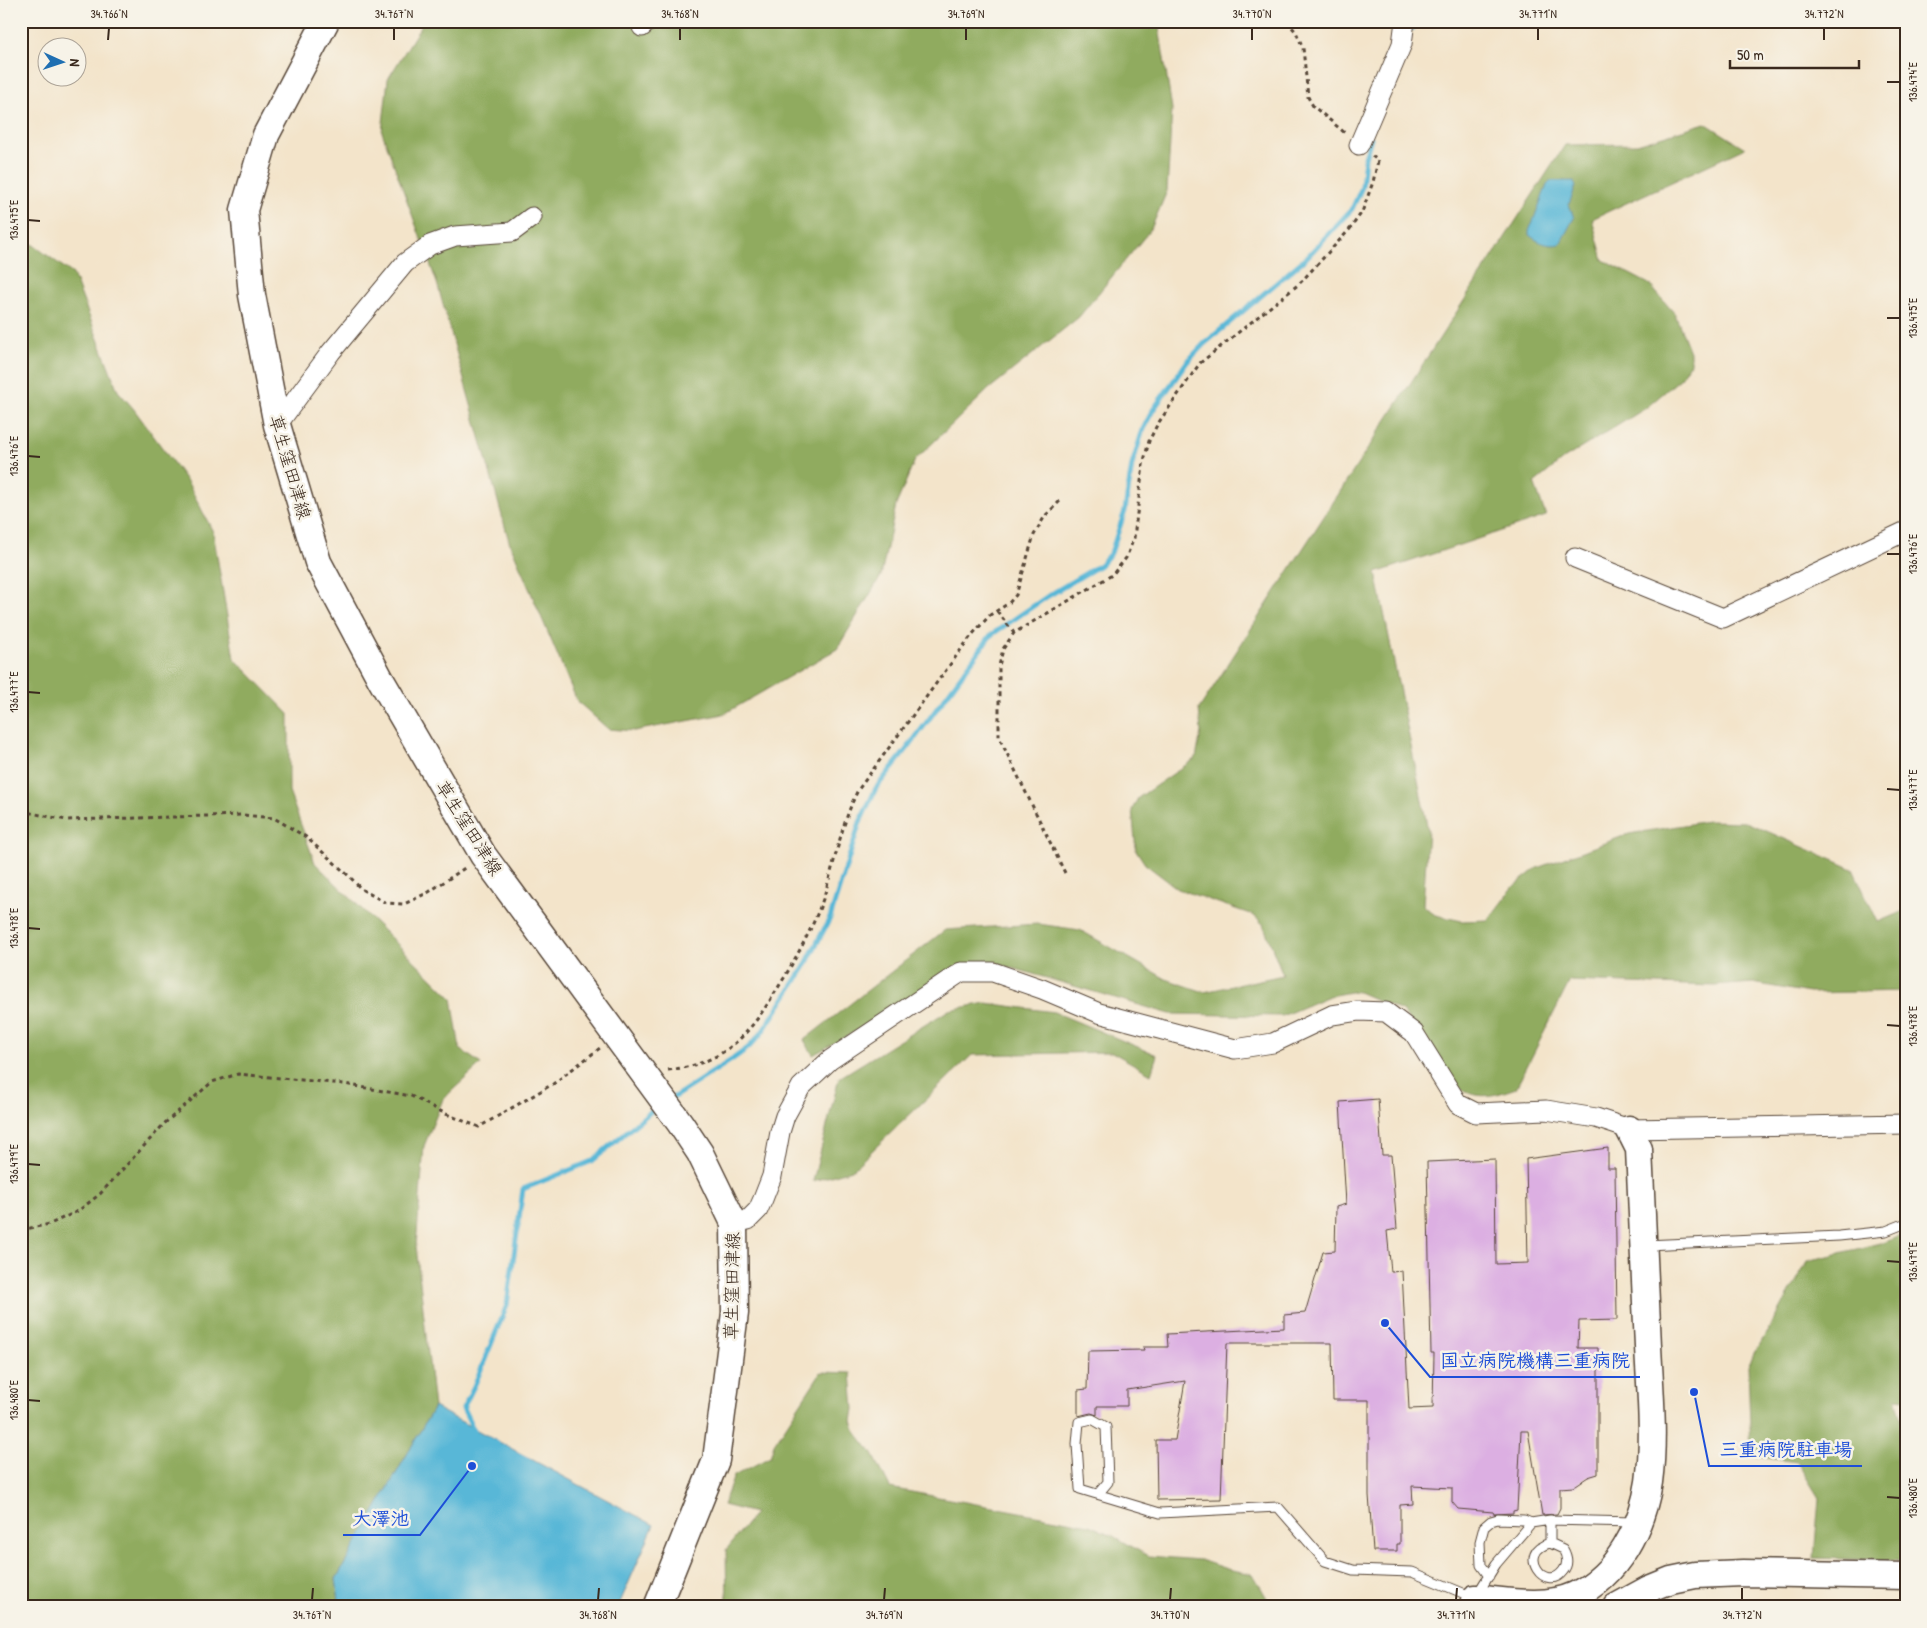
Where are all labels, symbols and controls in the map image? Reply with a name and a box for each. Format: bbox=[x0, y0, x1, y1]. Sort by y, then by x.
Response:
text: 34.766°N bbox=[90, 5, 128, 22]
text: 34.767°N bbox=[375, 5, 413, 22]
text: 34.768°N bbox=[661, 5, 699, 22]
text: 34.769°N bbox=[948, 5, 984, 22]
text: 34.770°N bbox=[1233, 5, 1271, 22]
text: 34.771°N bbox=[1519, 5, 1557, 22]
text: 34.772°N bbox=[1804, 5, 1844, 22]
north arrow bbox=[38, 38, 88, 88]
scale bar bbox=[1730, 38, 1858, 70]
text: 50 m bbox=[1737, 44, 1764, 65]
text: N bbox=[66, 58, 85, 67]
text: 136.474°E bbox=[1904, 61, 1921, 102]
text: 136.475°E bbox=[5, 199, 22, 240]
text: 136.475°E bbox=[1904, 297, 1921, 338]
street label: 草生窪田津線 bbox=[264, 412, 317, 522]
text: 136.476°E bbox=[5, 435, 22, 476]
text: 136.476°E bbox=[1904, 533, 1921, 574]
text: 136.477°E bbox=[5, 671, 22, 713]
text: 136.477°E bbox=[1904, 769, 1921, 811]
street label: 草生窪田津線 bbox=[430, 775, 509, 880]
text: 136.478°E bbox=[5, 907, 22, 948]
text: 136.478°E bbox=[1904, 1005, 1921, 1046]
text: 136.479°E bbox=[5, 1143, 22, 1184]
street label: 草生窪田津線 bbox=[718, 1232, 745, 1340]
text: 136.479°E bbox=[1904, 1241, 1921, 1282]
callout: 国立病院機構三重病院 bbox=[1430, 1343, 1640, 1377]
text: 国立病院機構三重病院 bbox=[1440, 1347, 1630, 1373]
text: 136.480°E bbox=[5, 1379, 22, 1420]
callout: 三重病院駐車場 bbox=[1709, 1432, 1862, 1466]
text: 三重病院駐車場 bbox=[1719, 1436, 1853, 1462]
text: 136.480°E bbox=[1904, 1477, 1921, 1518]
callout: 大澤池 bbox=[343, 1501, 420, 1535]
text: 大澤池 bbox=[352, 1505, 410, 1531]
text: 34.767°N bbox=[293, 1606, 331, 1623]
text: 34.768°N bbox=[579, 1606, 617, 1623]
text: 34.769°N bbox=[866, 1606, 902, 1623]
text: 34.770°N bbox=[1151, 1606, 1189, 1623]
text: 34.771°N bbox=[1437, 1606, 1475, 1623]
text: 34.772°N bbox=[1722, 1606, 1762, 1623]

